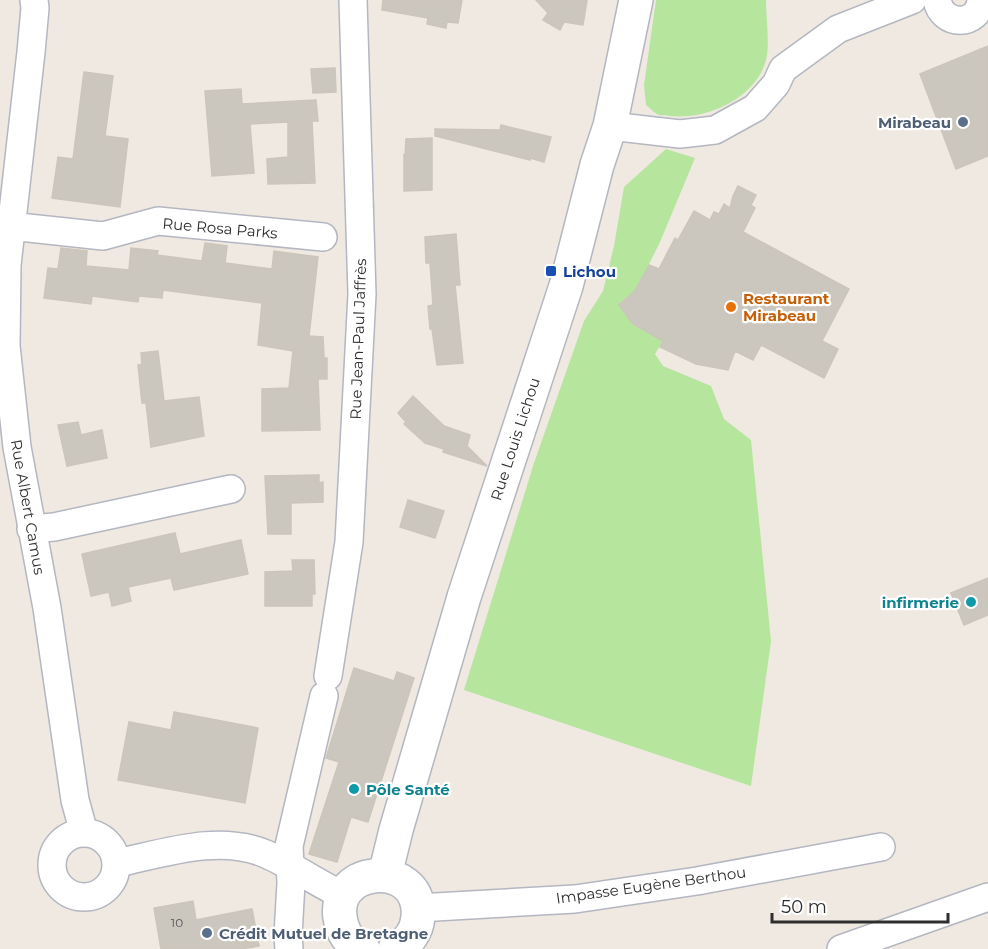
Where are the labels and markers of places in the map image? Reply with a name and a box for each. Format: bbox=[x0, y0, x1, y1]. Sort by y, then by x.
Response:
place label: Mirabeau bbox=[878, 113, 951, 132]
marker: Mirabeau bbox=[956, 115, 970, 129]
place label: Lichou bbox=[563, 262, 616, 281]
marker: Lichou bbox=[544, 264, 558, 278]
place label: Restaurant Mirabeau bbox=[743, 289, 830, 325]
marker: Restaurant Mirabeau bbox=[724, 300, 738, 314]
place label: infirmerie bbox=[882, 593, 959, 612]
marker: infirmerie bbox=[964, 595, 978, 609]
place label: Pôle Santé bbox=[366, 780, 450, 799]
marker: Pôle Santé bbox=[347, 782, 361, 796]
place label: Crédit Mutuel de Bretagne bbox=[219, 924, 428, 943]
marker: Crédit Mutuel de Bretagne bbox=[200, 926, 214, 940]

